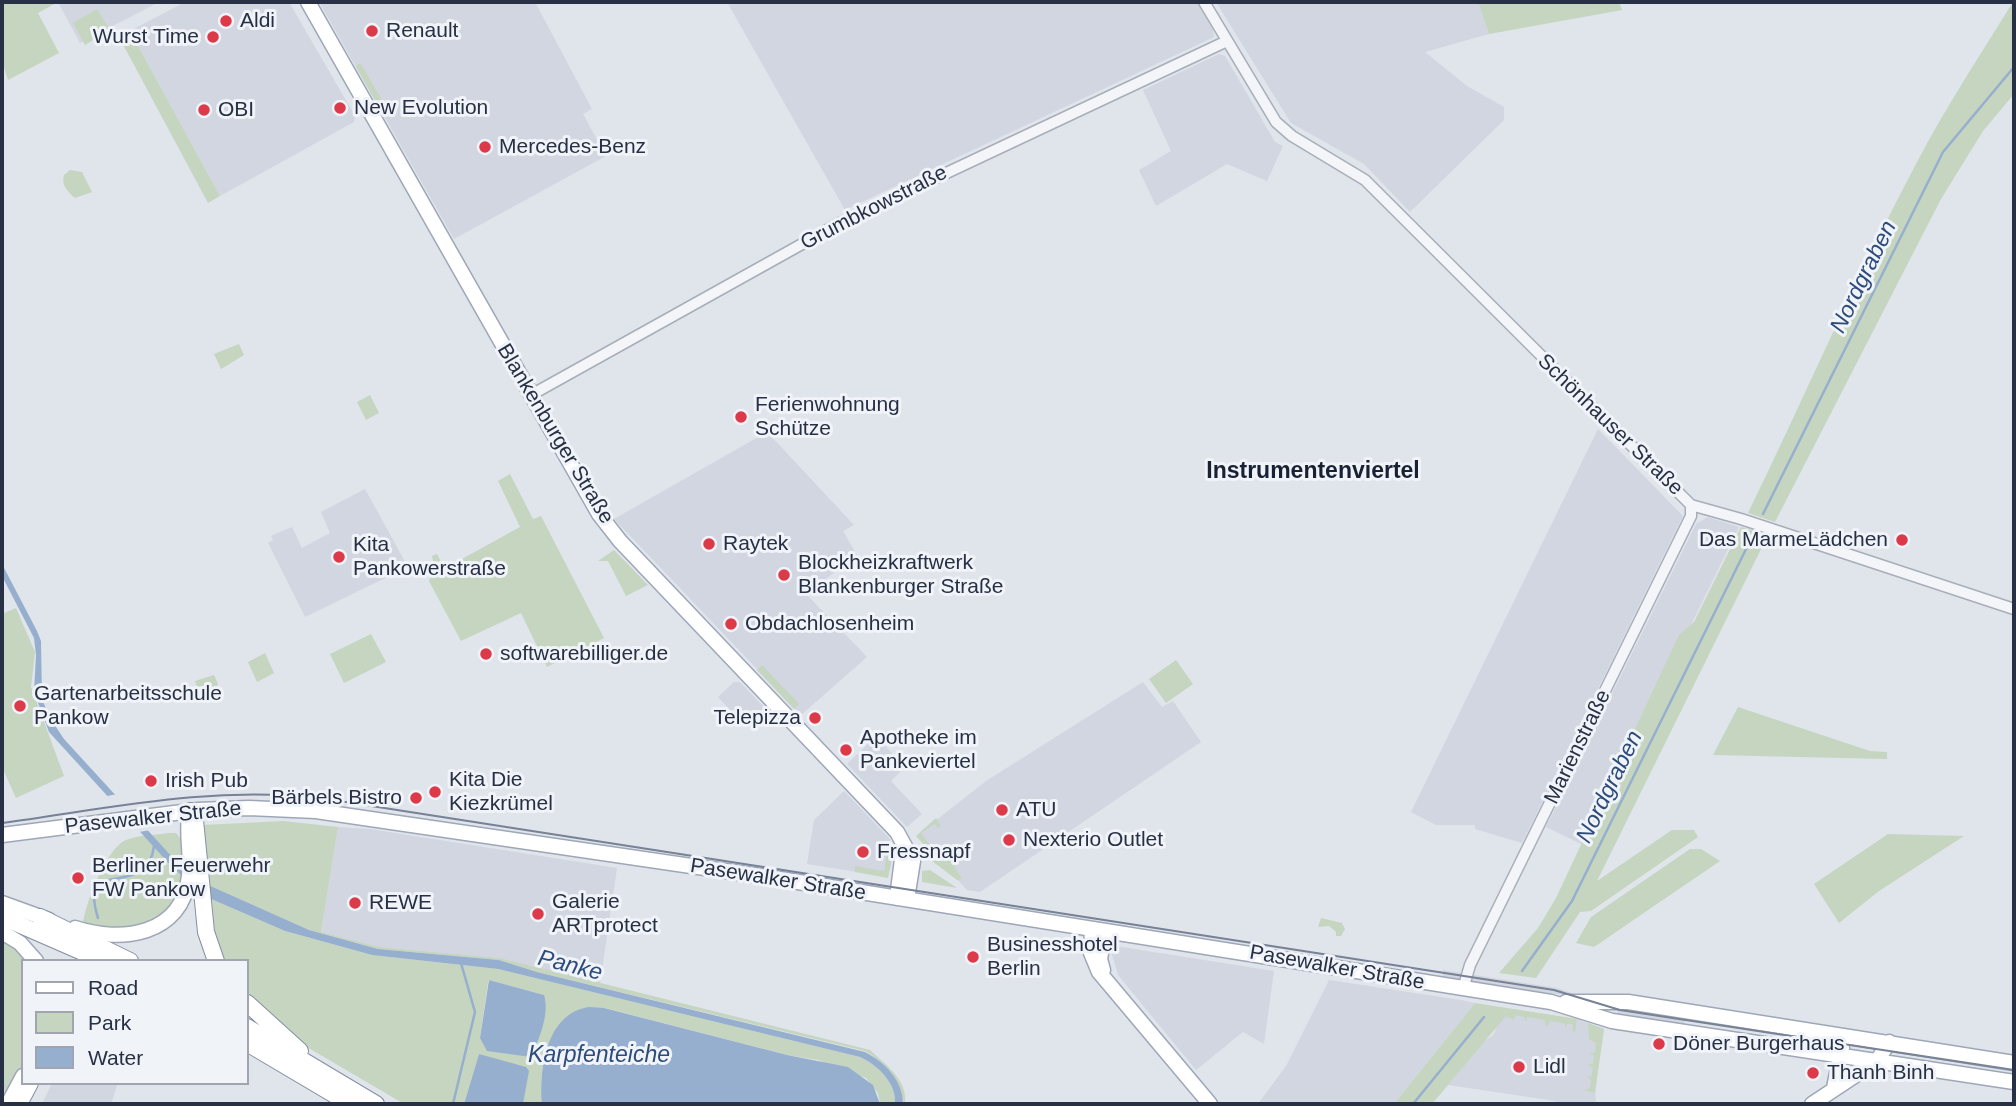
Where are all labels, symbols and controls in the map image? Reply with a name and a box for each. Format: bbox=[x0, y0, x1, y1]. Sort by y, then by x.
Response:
place label: Aldi bbox=[240, 8, 275, 34]
marker: Aldi bbox=[218, 13, 234, 29]
place label: Renault bbox=[386, 18, 458, 44]
marker: Renault bbox=[364, 23, 380, 39]
place label: Wurst Time bbox=[93, 24, 199, 50]
marker: Wurst Time bbox=[205, 29, 221, 45]
place label: New Evolution bbox=[354, 95, 488, 121]
place label: OBI bbox=[218, 97, 254, 123]
marker: New Evolution bbox=[332, 100, 348, 116]
marker: OBI bbox=[196, 102, 212, 118]
place label: Mercedes-Benz bbox=[499, 134, 646, 160]
marker: Mercedes-Benz bbox=[477, 139, 493, 155]
street label: Grumbkowstraße bbox=[797, 160, 951, 256]
water label: Nordgraben bbox=[1825, 216, 1903, 338]
street label: Blankenburger Straße bbox=[491, 339, 619, 529]
street label: Schönhauser Straße bbox=[1532, 349, 1688, 501]
place label: Ferienwohnung Schütze bbox=[755, 392, 900, 442]
marker: Ferienwohnung Schütze bbox=[733, 409, 749, 425]
district label: Instrumentenviertel bbox=[1206, 458, 1420, 486]
place label: Das MarmeLädchen bbox=[1699, 527, 1888, 553]
place label: Raytek bbox=[723, 531, 788, 557]
place label: Kita Pankowerstraße bbox=[353, 532, 506, 582]
marker: Das MarmeLädchen bbox=[1894, 532, 1910, 548]
marker: Raytek bbox=[701, 536, 717, 552]
marker: Kita Pankowerstraße bbox=[331, 549, 347, 565]
place label: Blockheizkraftwerk Blankenburger Straße bbox=[798, 550, 1003, 600]
marker: Blockheizkraftwerk Blankenburger Straße bbox=[776, 567, 792, 583]
place label: Obdachlosenheim bbox=[745, 611, 914, 637]
marker: Obdachlosenheim bbox=[723, 616, 739, 632]
place label: softwarebilliger.de bbox=[500, 641, 668, 667]
marker: softwarebilliger.de bbox=[478, 646, 494, 662]
place label: Gartenarbeitsschule Pankow bbox=[34, 681, 222, 731]
street label: Marienstraße bbox=[1540, 686, 1616, 808]
marker: Gartenarbeitsschule Pankow bbox=[12, 698, 28, 714]
place label: Telepizza bbox=[713, 705, 801, 731]
marker: Telepizza bbox=[807, 710, 823, 726]
place label: Apotheke im Pankeviertel bbox=[860, 725, 977, 775]
water label: Nordgraben bbox=[1571, 726, 1649, 848]
marker: Apotheke im Pankeviertel bbox=[838, 742, 854, 758]
place label: Kita Die Kiezkrümel bbox=[449, 767, 553, 817]
place label: Irish Pub bbox=[165, 768, 248, 794]
marker: Irish Pub bbox=[143, 773, 159, 789]
marker: Kita Die Kiezkrümel bbox=[427, 784, 443, 800]
place label: Bärbels Bistro bbox=[271, 785, 402, 811]
marker: Bärbels Bistro bbox=[408, 790, 424, 806]
street label: Pasewalker Straße bbox=[63, 796, 243, 840]
place label: ATU bbox=[1016, 797, 1056, 823]
marker: ATU bbox=[994, 802, 1010, 818]
place label: Nexterio Outlet bbox=[1023, 827, 1163, 853]
marker: Nexterio Outlet bbox=[1001, 832, 1017, 848]
place label: Fressnapf bbox=[877, 839, 970, 865]
marker: Fressnapf bbox=[855, 844, 871, 860]
place label: Berliner Feuerwehr FW Pankow bbox=[92, 853, 271, 903]
street label: Pasewalker Straße bbox=[688, 854, 868, 906]
marker: Berliner Feuerwehr FW Pankow bbox=[70, 870, 86, 886]
place label: Galerie ARTprotect bbox=[552, 889, 658, 939]
place label: REWE bbox=[369, 890, 432, 916]
marker: REWE bbox=[347, 895, 363, 911]
marker: Galerie ARTprotect bbox=[530, 906, 546, 922]
place label: Businesshotel Berlin bbox=[987, 932, 1118, 982]
street label: Pasewalker Straße bbox=[1247, 940, 1427, 996]
water label: Panke bbox=[535, 945, 605, 987]
marker: Businesshotel Berlin bbox=[965, 949, 981, 965]
legend bbox=[21, 959, 248, 1085]
text: Road bbox=[88, 976, 138, 999]
text: Park bbox=[88, 1011, 131, 1034]
place label: Döner Burgerhaus bbox=[1673, 1031, 1845, 1057]
marker: Döner Burgerhaus bbox=[1651, 1036, 1667, 1052]
water label: Karpfenteiche bbox=[528, 1042, 670, 1070]
text: Water bbox=[88, 1046, 143, 1069]
place label: Lidl bbox=[1533, 1054, 1566, 1080]
marker: Lidl bbox=[1511, 1059, 1527, 1075]
place label: Thanh Binh bbox=[1827, 1060, 1934, 1086]
marker: Thanh Binh bbox=[1805, 1065, 1821, 1081]

